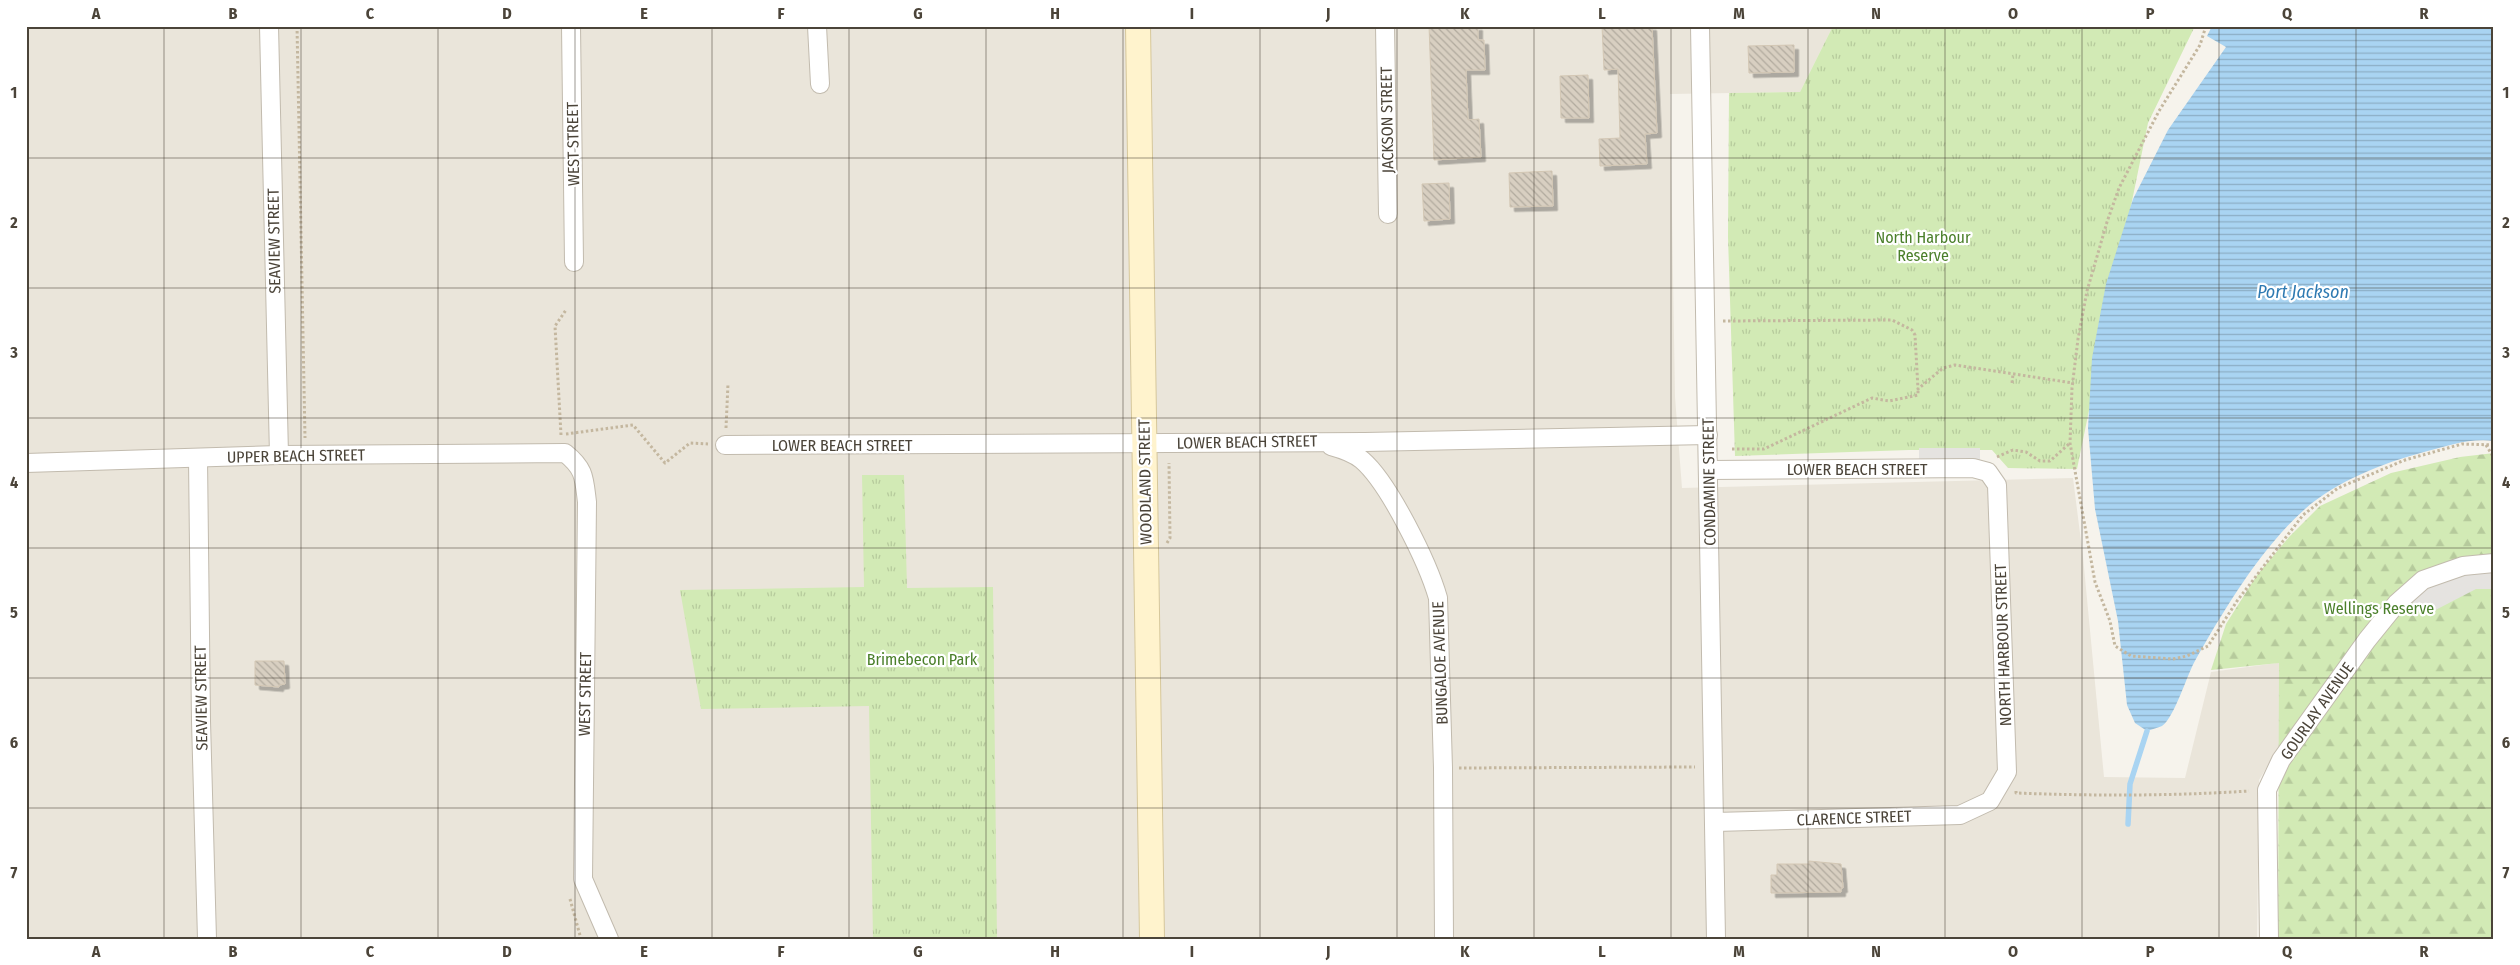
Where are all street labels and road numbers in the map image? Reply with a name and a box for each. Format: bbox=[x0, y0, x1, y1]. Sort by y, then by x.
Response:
street label: JACKSON STREET bbox=[1377, 66, 1397, 173]
street label: WEST STREET bbox=[563, 101, 583, 186]
street label: SEAVIEW STREET bbox=[264, 188, 284, 294]
street label: CONDAMINE STREET bbox=[1698, 417, 1720, 546]
street label: WOODLAND STREET bbox=[1134, 418, 1156, 545]
street label: LOWER BEACH STREET bbox=[1177, 431, 1318, 453]
street label: LOWER BEACH STREET bbox=[772, 436, 913, 455]
street label: UPPER BEACH STREET bbox=[227, 445, 366, 467]
street label: LOWER BEACH STREET bbox=[1787, 460, 1928, 479]
street label: NORTH HARBOUR STREET bbox=[1991, 563, 2015, 727]
street label: BUNGALOE AVENUE bbox=[1428, 601, 1452, 725]
street label: SEAVIEW STREET bbox=[191, 645, 211, 751]
street label: WEST STREET bbox=[575, 651, 595, 736]
street label: GOURLAY AVENUE bbox=[2276, 659, 2358, 763]
street label: CLARENCE STREET bbox=[1796, 806, 1912, 830]

